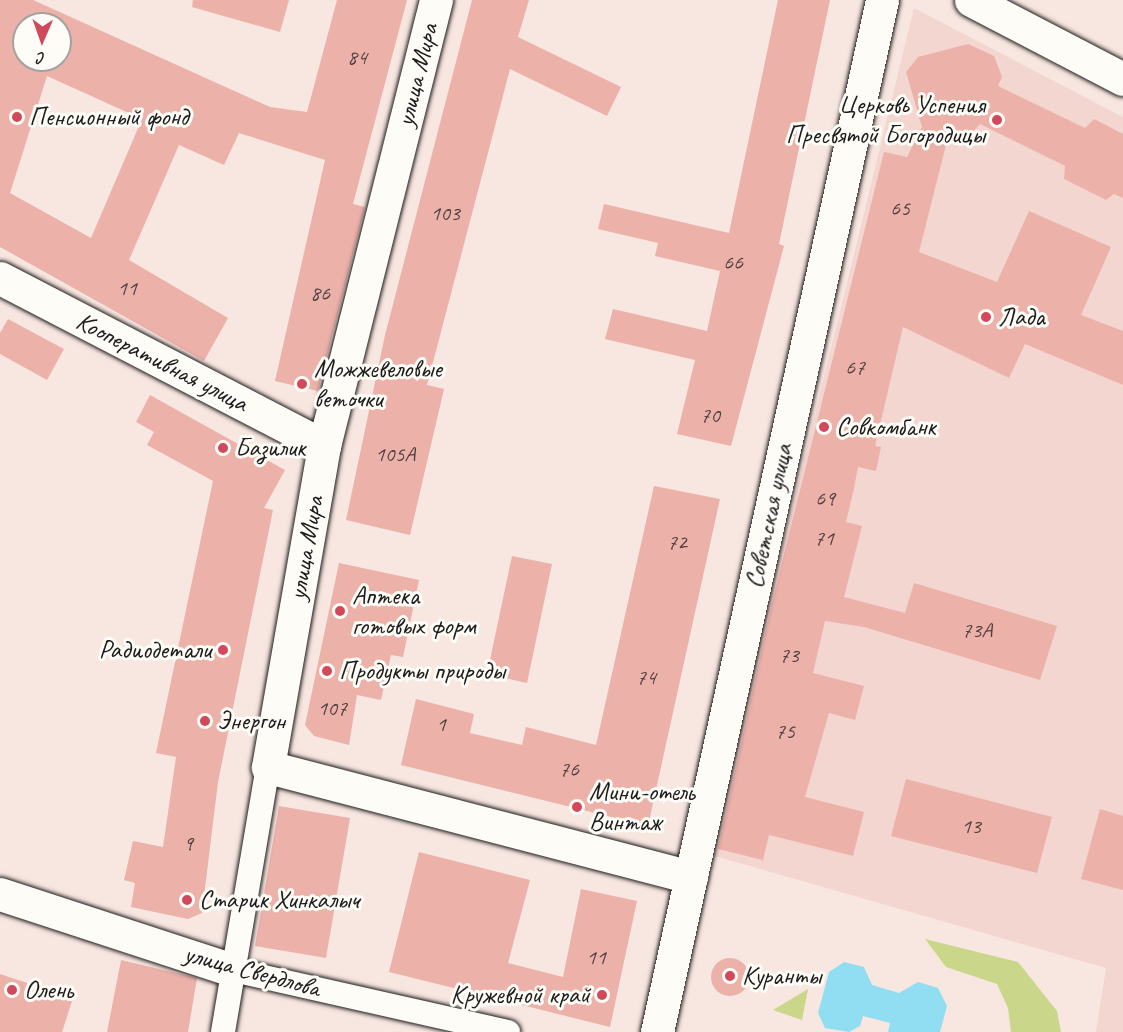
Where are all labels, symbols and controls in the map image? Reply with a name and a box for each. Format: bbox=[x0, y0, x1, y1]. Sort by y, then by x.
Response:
north arrow bbox=[12, 12, 72, 72]
street label: улица Мира bbox=[389, 20, 445, 130]
house number: 84 bbox=[347, 45, 367, 71]
text: С bbox=[37, 48, 46, 68]
place label: Церковь Успения Пресвятой Богородицы bbox=[786, 89, 985, 150]
place label: Пенсионный фонд bbox=[29, 101, 188, 133]
marker: Пенсионный фонд bbox=[10, 110, 24, 124]
marker: Церковь Успения Пресвятой Богородицы bbox=[990, 113, 1004, 127]
house number: 65 bbox=[890, 196, 910, 222]
house number: 103 bbox=[430, 201, 460, 227]
house number: 66 bbox=[723, 250, 743, 276]
house number: 11 bbox=[117, 276, 137, 302]
house number: 86 bbox=[310, 281, 330, 307]
place label: Лада bbox=[998, 301, 1045, 333]
street label: Кооперативная улица bbox=[70, 305, 254, 419]
marker: Лада bbox=[979, 310, 993, 324]
place label: Можжевеловые веточки bbox=[314, 353, 442, 414]
house number: 67 bbox=[845, 355, 865, 381]
marker: Можжевеловые веточки bbox=[295, 377, 309, 391]
house number: 70 bbox=[700, 403, 720, 429]
place label: Совкомбанк bbox=[836, 411, 936, 443]
marker: Совкомбанк bbox=[817, 420, 831, 434]
place label: Базилик bbox=[235, 432, 305, 464]
street label: Советская улица bbox=[738, 440, 800, 592]
marker: Базилик bbox=[216, 441, 230, 455]
house number: 105А bbox=[375, 442, 415, 468]
house number: 69 bbox=[815, 486, 835, 512]
street label: улица Мира bbox=[282, 494, 330, 602]
house number: 71 bbox=[814, 526, 834, 552]
house number: 72 bbox=[667, 530, 687, 556]
place label: Аптека готовых форм bbox=[352, 580, 477, 642]
marker: Аптека готовых форм bbox=[333, 604, 347, 618]
house number: 73А bbox=[962, 618, 992, 644]
place label: Радиодетали bbox=[99, 634, 211, 666]
marker: Радиодетали bbox=[216, 643, 230, 657]
house number: 73 bbox=[779, 643, 799, 669]
place label: Продукты природы bbox=[339, 655, 505, 687]
marker: Продукты природы bbox=[320, 664, 334, 678]
house number: 74 bbox=[636, 665, 656, 691]
house number: 107 bbox=[317, 696, 347, 722]
place label: Энергон bbox=[217, 705, 285, 737]
house number: 1 bbox=[436, 712, 446, 738]
marker: Энергон bbox=[198, 714, 212, 728]
house number: 75 bbox=[775, 719, 795, 745]
house number: 76 bbox=[559, 757, 579, 783]
place label: Мини-отель Винтаж bbox=[589, 776, 694, 838]
marker: Мини-отель Винтаж bbox=[570, 800, 584, 814]
house number: 13 bbox=[961, 814, 981, 840]
house number: 9 bbox=[183, 831, 193, 857]
place label: Старик Хинкалыч bbox=[199, 884, 358, 916]
marker: Старик Хинкалыч bbox=[180, 893, 194, 907]
street label: улица Свердлова bbox=[181, 938, 323, 1004]
house number: 11 bbox=[586, 945, 606, 971]
place label: Куранты bbox=[742, 960, 821, 992]
marker: Куранты bbox=[723, 969, 737, 983]
place label: Олень bbox=[24, 974, 73, 1006]
place label: Кружевной край bbox=[451, 979, 590, 1011]
marker: Олень bbox=[5, 983, 19, 997]
marker: Кружевной край bbox=[595, 988, 609, 1002]

